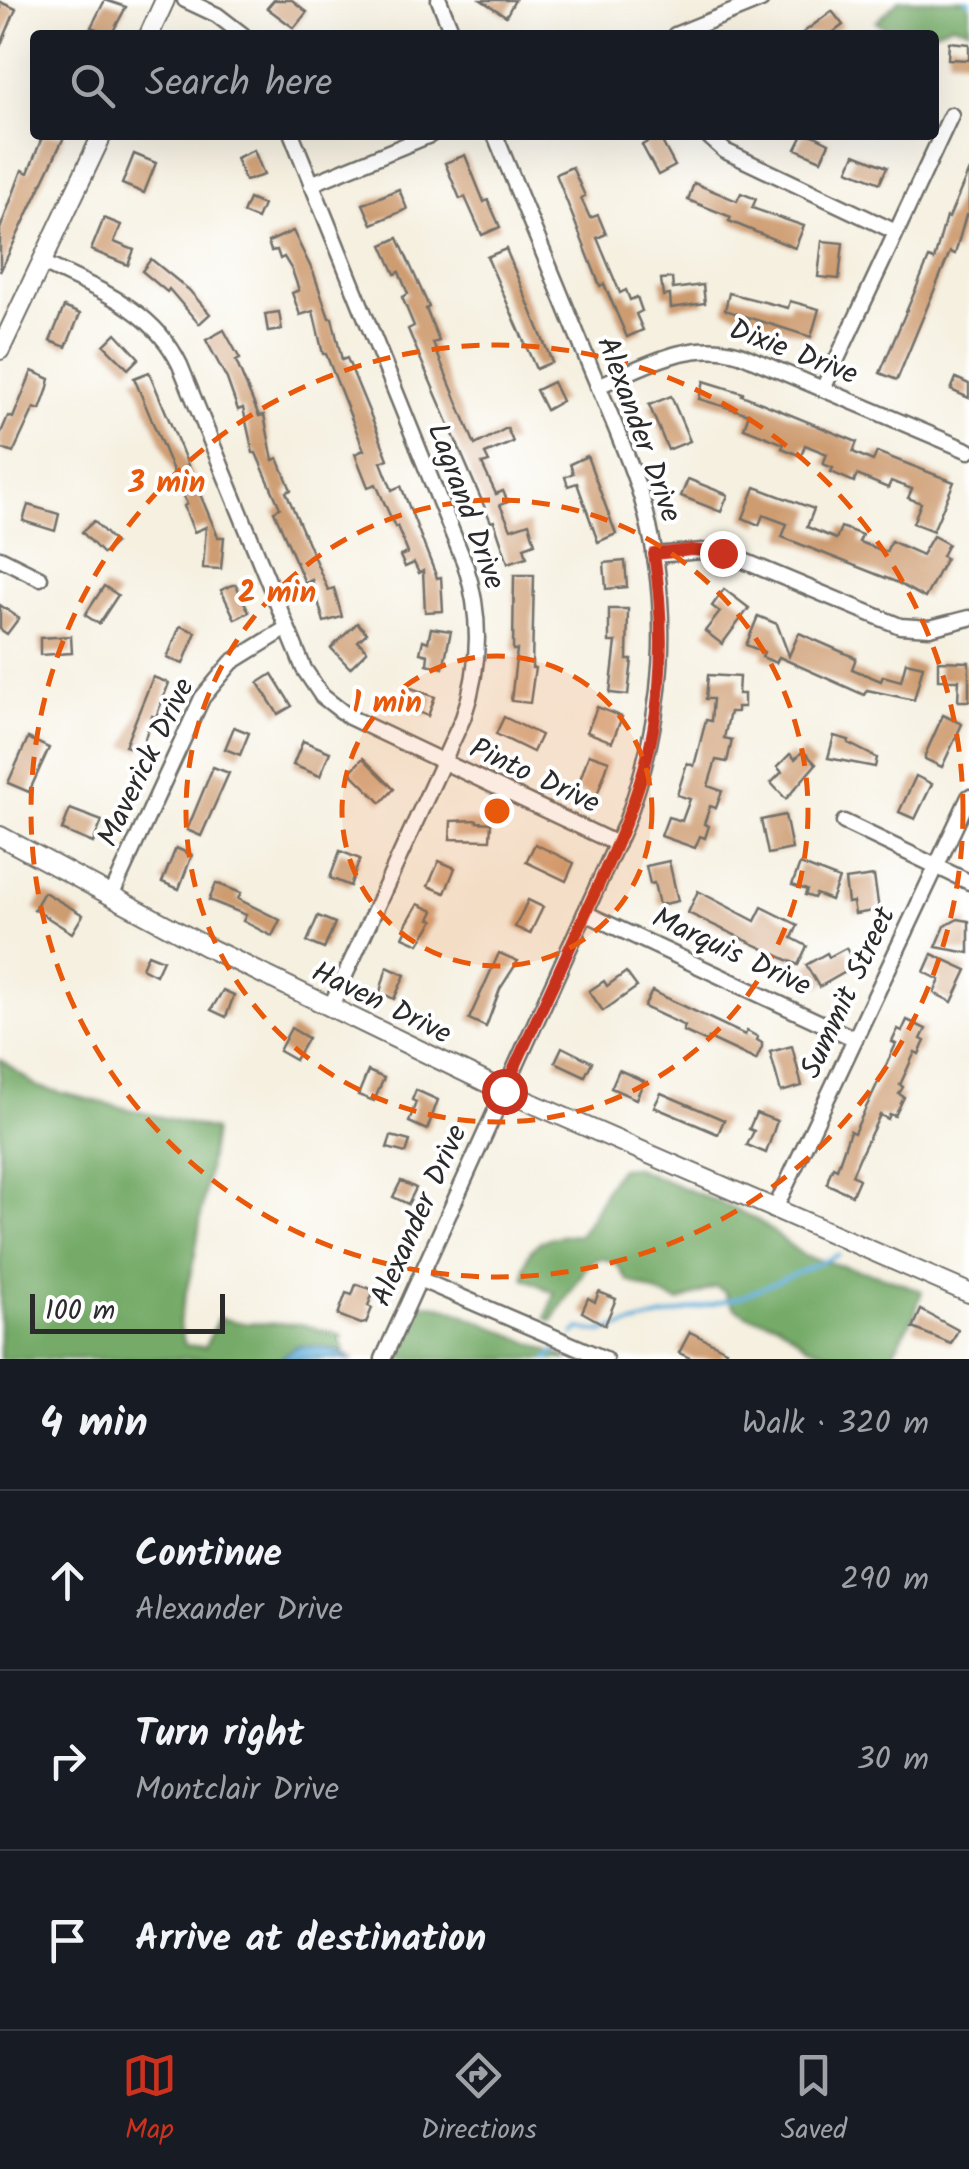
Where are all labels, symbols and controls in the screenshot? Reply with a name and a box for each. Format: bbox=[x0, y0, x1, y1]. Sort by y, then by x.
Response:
search box bbox=[30, 30, 939, 140]
text: Search here bbox=[145, 55, 332, 115]
icon: search bbox=[65, 58, 120, 113]
street label: Dixie Drive bbox=[722, 306, 865, 399]
street label: Alexander Drive bbox=[582, 330, 694, 530]
street label: Lagrand Drive bbox=[413, 417, 517, 597]
text: 3 min bbox=[128, 460, 205, 508]
route end bbox=[700, 531, 746, 577]
text: 2 min bbox=[238, 570, 316, 618]
street label: Maverick Drive bbox=[85, 670, 208, 856]
text: 1 min bbox=[352, 680, 422, 728]
street label: Pinto Drive bbox=[461, 726, 607, 828]
centre of rings bbox=[479, 793, 515, 829]
street label: Marquis Drive bbox=[644, 895, 819, 1011]
street label: Summit Street bbox=[788, 899, 910, 1087]
street label: Haven Drive bbox=[303, 949, 459, 1058]
route start bbox=[482, 1069, 528, 1115]
street label: Alexander Drive bbox=[358, 1117, 481, 1315]
scale bar bbox=[30, 1289, 225, 1334]
text: 100 m bbox=[45, 1289, 115, 1334]
text: 4 min bbox=[40, 1391, 148, 1458]
text: Walk · 320 m bbox=[742, 1399, 929, 1450]
text: Continue bbox=[135, 1525, 282, 1585]
icon: ahead bbox=[40, 1553, 95, 1608]
text: 290 m bbox=[840, 1555, 929, 1606]
text: Alexander Drive bbox=[135, 1585, 343, 1636]
text: Turn right bbox=[135, 1705, 304, 1765]
icon: right bbox=[40, 1733, 95, 1788]
text: 30 m bbox=[856, 1735, 929, 1786]
text: Montclair Drive bbox=[135, 1765, 339, 1816]
text: Arrive at destination bbox=[135, 1910, 486, 1970]
icon: arrive bbox=[40, 1913, 95, 1968]
tab: Map bbox=[122, 2048, 177, 2153]
tab: Directions bbox=[421, 2048, 537, 2153]
tab: Saved bbox=[781, 2048, 847, 2153]

